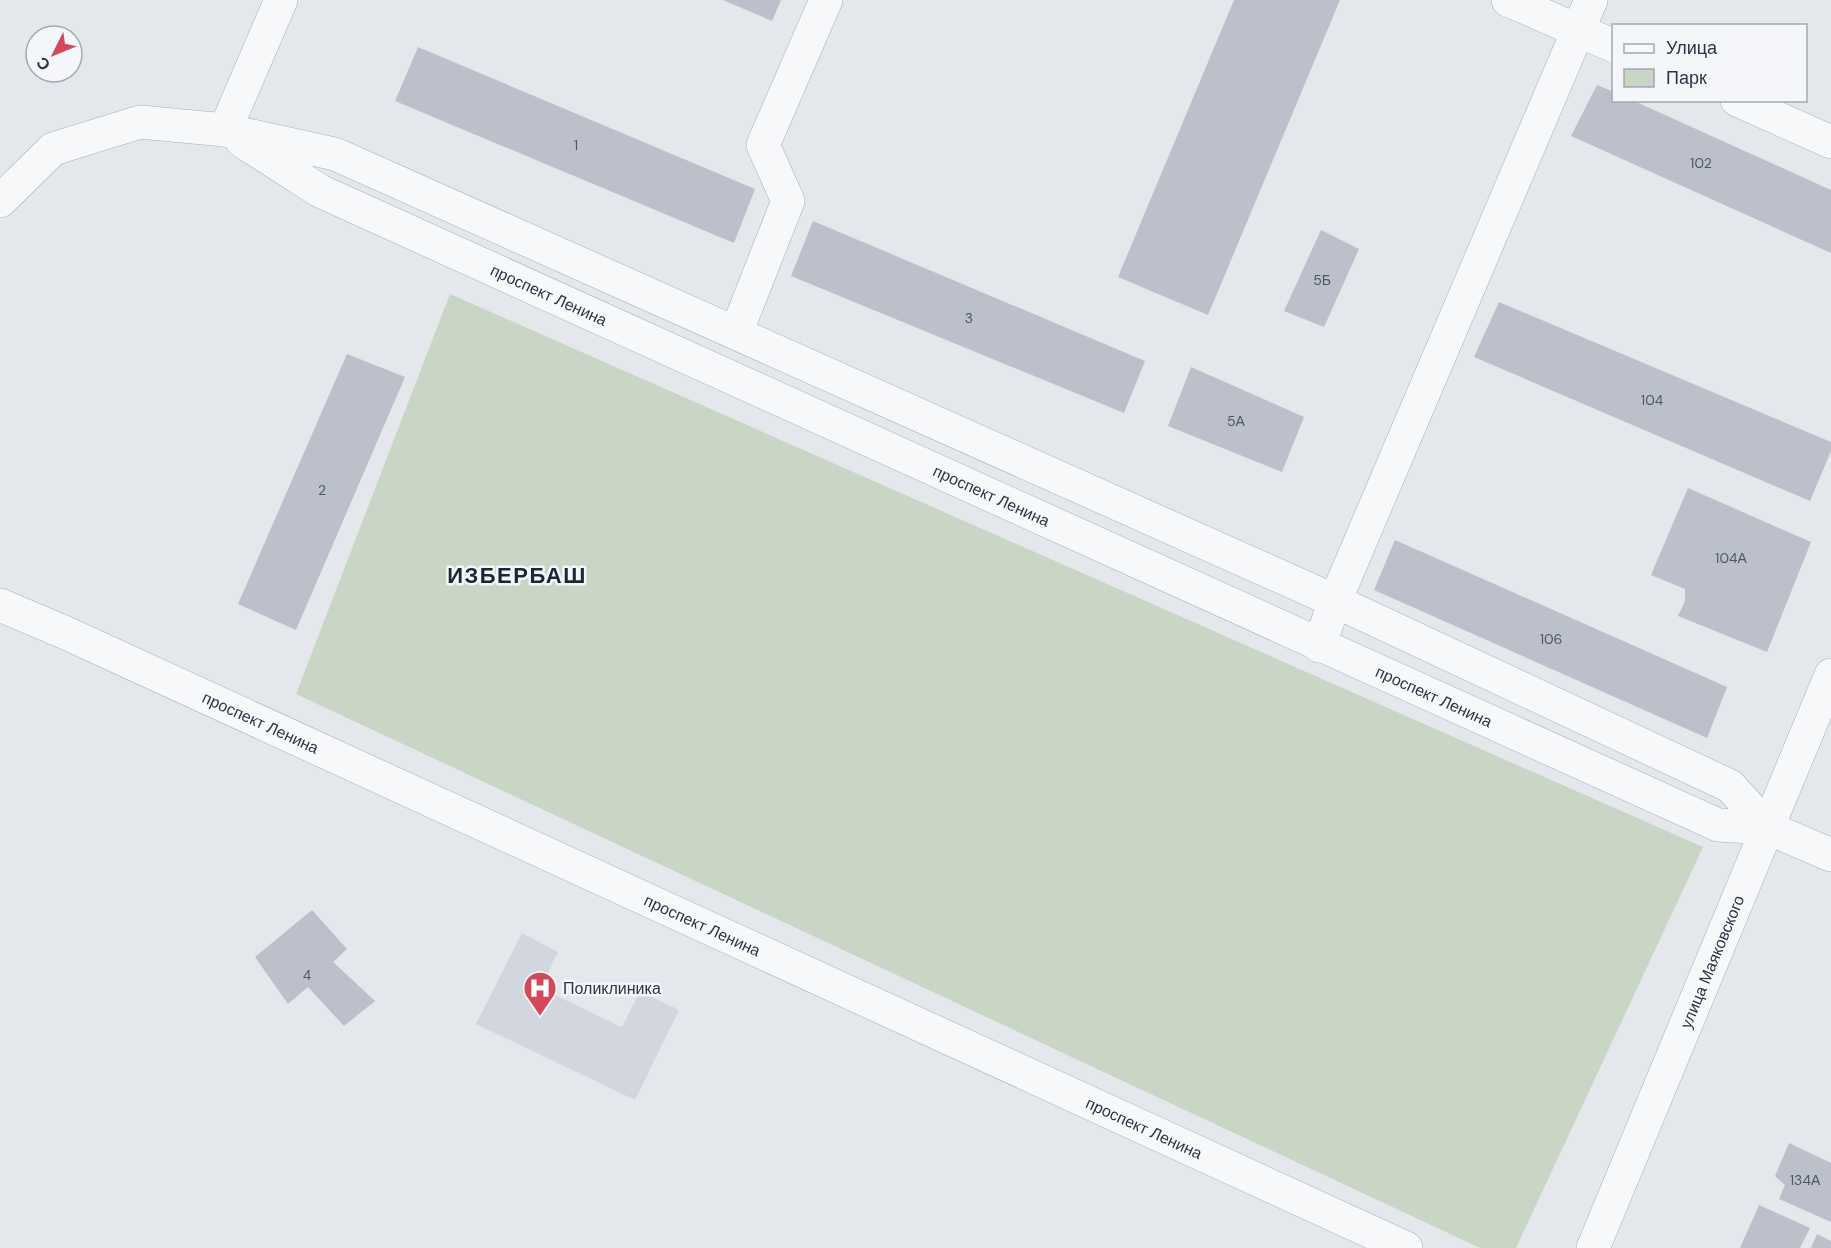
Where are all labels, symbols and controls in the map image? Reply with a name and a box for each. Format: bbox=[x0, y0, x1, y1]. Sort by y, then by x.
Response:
north arrow bbox=[24, 24, 84, 84]
legend bbox=[1612, 24, 1807, 102]
text: Улица bbox=[1666, 36, 1718, 60]
text: С bbox=[31, 52, 55, 75]
text: Парк bbox=[1666, 66, 1707, 90]
house number: 1 bbox=[574, 136, 578, 154]
house number: 102 bbox=[1690, 154, 1712, 172]
street label: проспект Ленина bbox=[487, 259, 611, 330]
house number: 5Б bbox=[1313, 271, 1331, 289]
house number: 3 bbox=[965, 309, 973, 327]
house number: 104 bbox=[1641, 391, 1664, 409]
house number: 5А bbox=[1227, 412, 1246, 430]
street label: проспект Ленина bbox=[930, 460, 1053, 531]
house number: 2 bbox=[318, 481, 326, 499]
house number: 104А bbox=[1715, 549, 1748, 567]
district label: ИЗБЕРБАШ bbox=[447, 561, 587, 590]
house number: 106 bbox=[1540, 630, 1562, 648]
street label: проспект Ленина bbox=[1373, 661, 1496, 732]
street label: проспект Ленина bbox=[199, 687, 322, 758]
street label: проспект Ленина bbox=[641, 889, 764, 961]
street label: улица Маяковского bbox=[1675, 892, 1749, 1031]
house number: 4 bbox=[303, 966, 312, 984]
hospital icon: Поликлиника bbox=[522, 970, 558, 1017]
place label: Поликлиника bbox=[563, 978, 661, 999]
street label: проспект Ленина bbox=[1083, 1092, 1206, 1164]
house number: 134А bbox=[1790, 1171, 1821, 1189]

